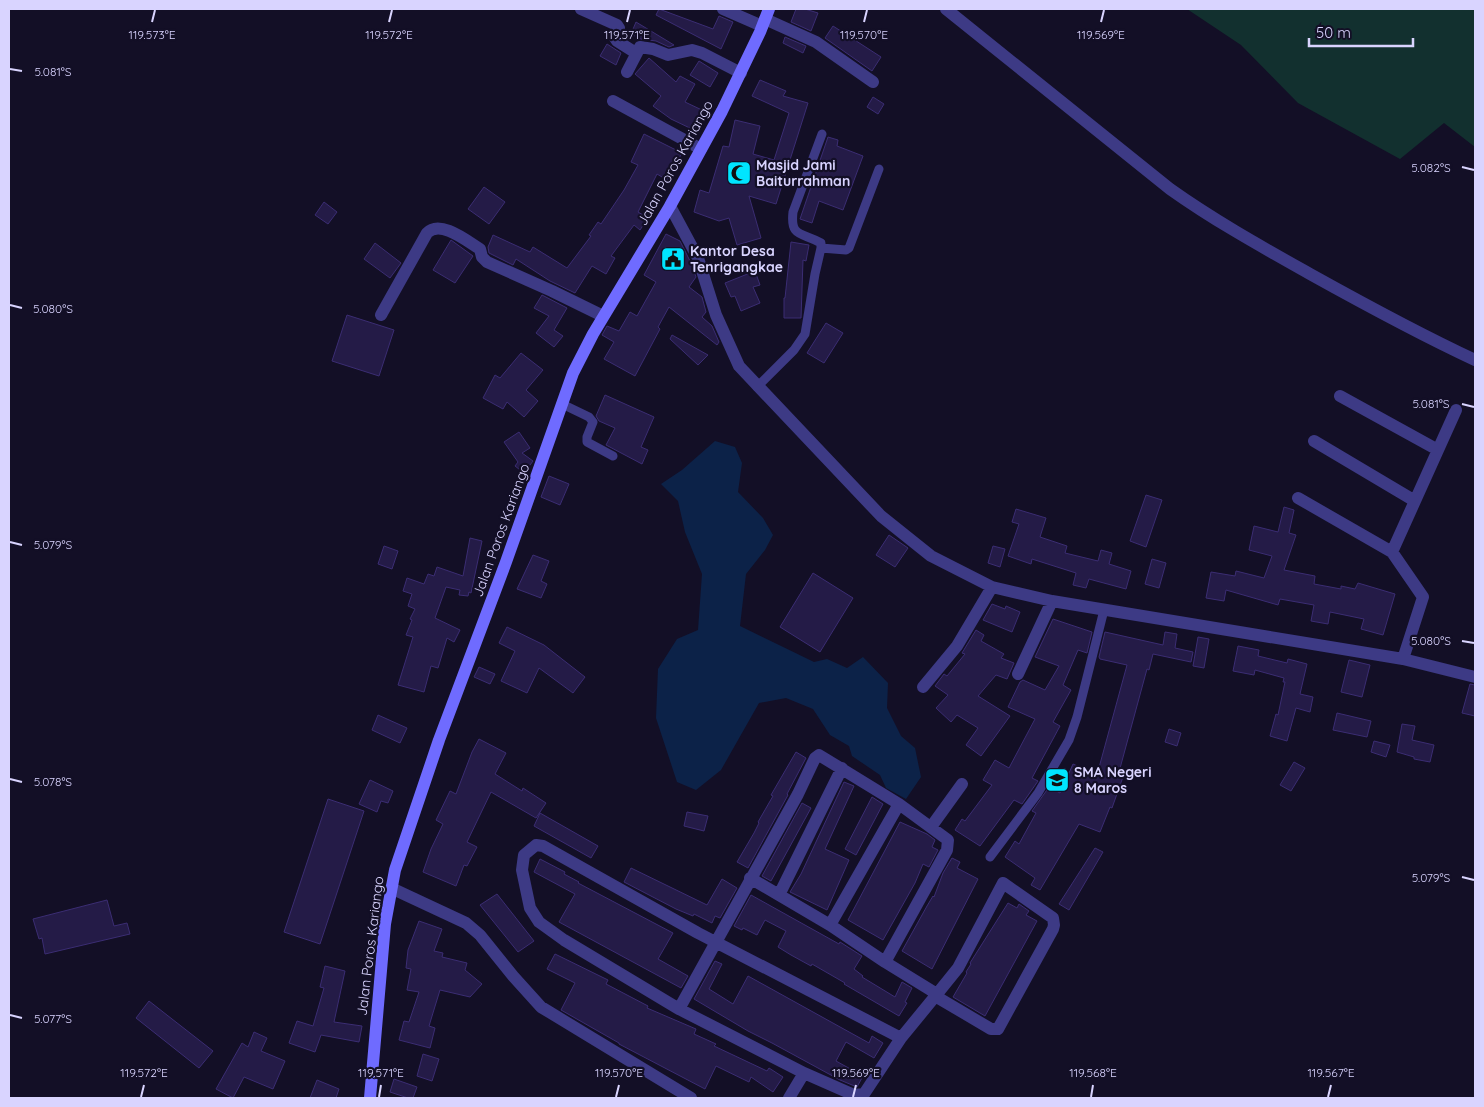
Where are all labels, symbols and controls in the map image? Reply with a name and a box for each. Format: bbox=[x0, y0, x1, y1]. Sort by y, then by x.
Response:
scale bar bbox=[1309, 15, 1413, 47]
text: 50 m bbox=[1316, 23, 1351, 42]
text: 119.573°E bbox=[128, 27, 176, 42]
text: 119.572°E bbox=[365, 27, 413, 42]
text: 119.571°E bbox=[604, 27, 650, 42]
text: 119.570°E bbox=[840, 27, 888, 42]
text: 119.569°E bbox=[1077, 27, 1125, 42]
text: 5.081°S bbox=[34, 64, 72, 79]
street label: Jalan Poros Kariango bbox=[633, 97, 717, 229]
place label: Masjid Jami Baiturrahman bbox=[756, 156, 850, 190]
mosque icon: Masjid Jami Baiturrahman bbox=[726, 160, 752, 186]
text: 5.082°S bbox=[1411, 160, 1451, 175]
place label: Kantor Desa Tenrigangkae bbox=[690, 242, 783, 276]
public building icon: Kantor Desa Tenrigangkae bbox=[660, 246, 686, 272]
text: 5.080°S bbox=[33, 301, 73, 316]
text: 5.081°S bbox=[1412, 396, 1450, 411]
street label: Jalan Poros Kariango bbox=[469, 461, 533, 599]
text: 5.079°S bbox=[34, 537, 72, 552]
text: 5.080°S bbox=[1411, 633, 1451, 648]
place label: SMA Negeri 8 Maros bbox=[1074, 763, 1151, 797]
school or university icon: SMA Negeri 8 Maros bbox=[1044, 767, 1070, 793]
text: 5.078°S bbox=[34, 774, 72, 789]
text: 5.079°S bbox=[1412, 870, 1450, 885]
street label: Jalan Poros Kariango bbox=[353, 875, 387, 1017]
text: 5.077°S bbox=[34, 1011, 72, 1026]
text: 119.572°E bbox=[120, 1065, 168, 1080]
text: 119.571°E bbox=[358, 1065, 404, 1080]
text: 119.570°E bbox=[595, 1065, 643, 1080]
text: 119.569°E bbox=[832, 1065, 880, 1080]
text: 119.568°E bbox=[1069, 1065, 1117, 1080]
text: 119.567°E bbox=[1307, 1065, 1355, 1080]

